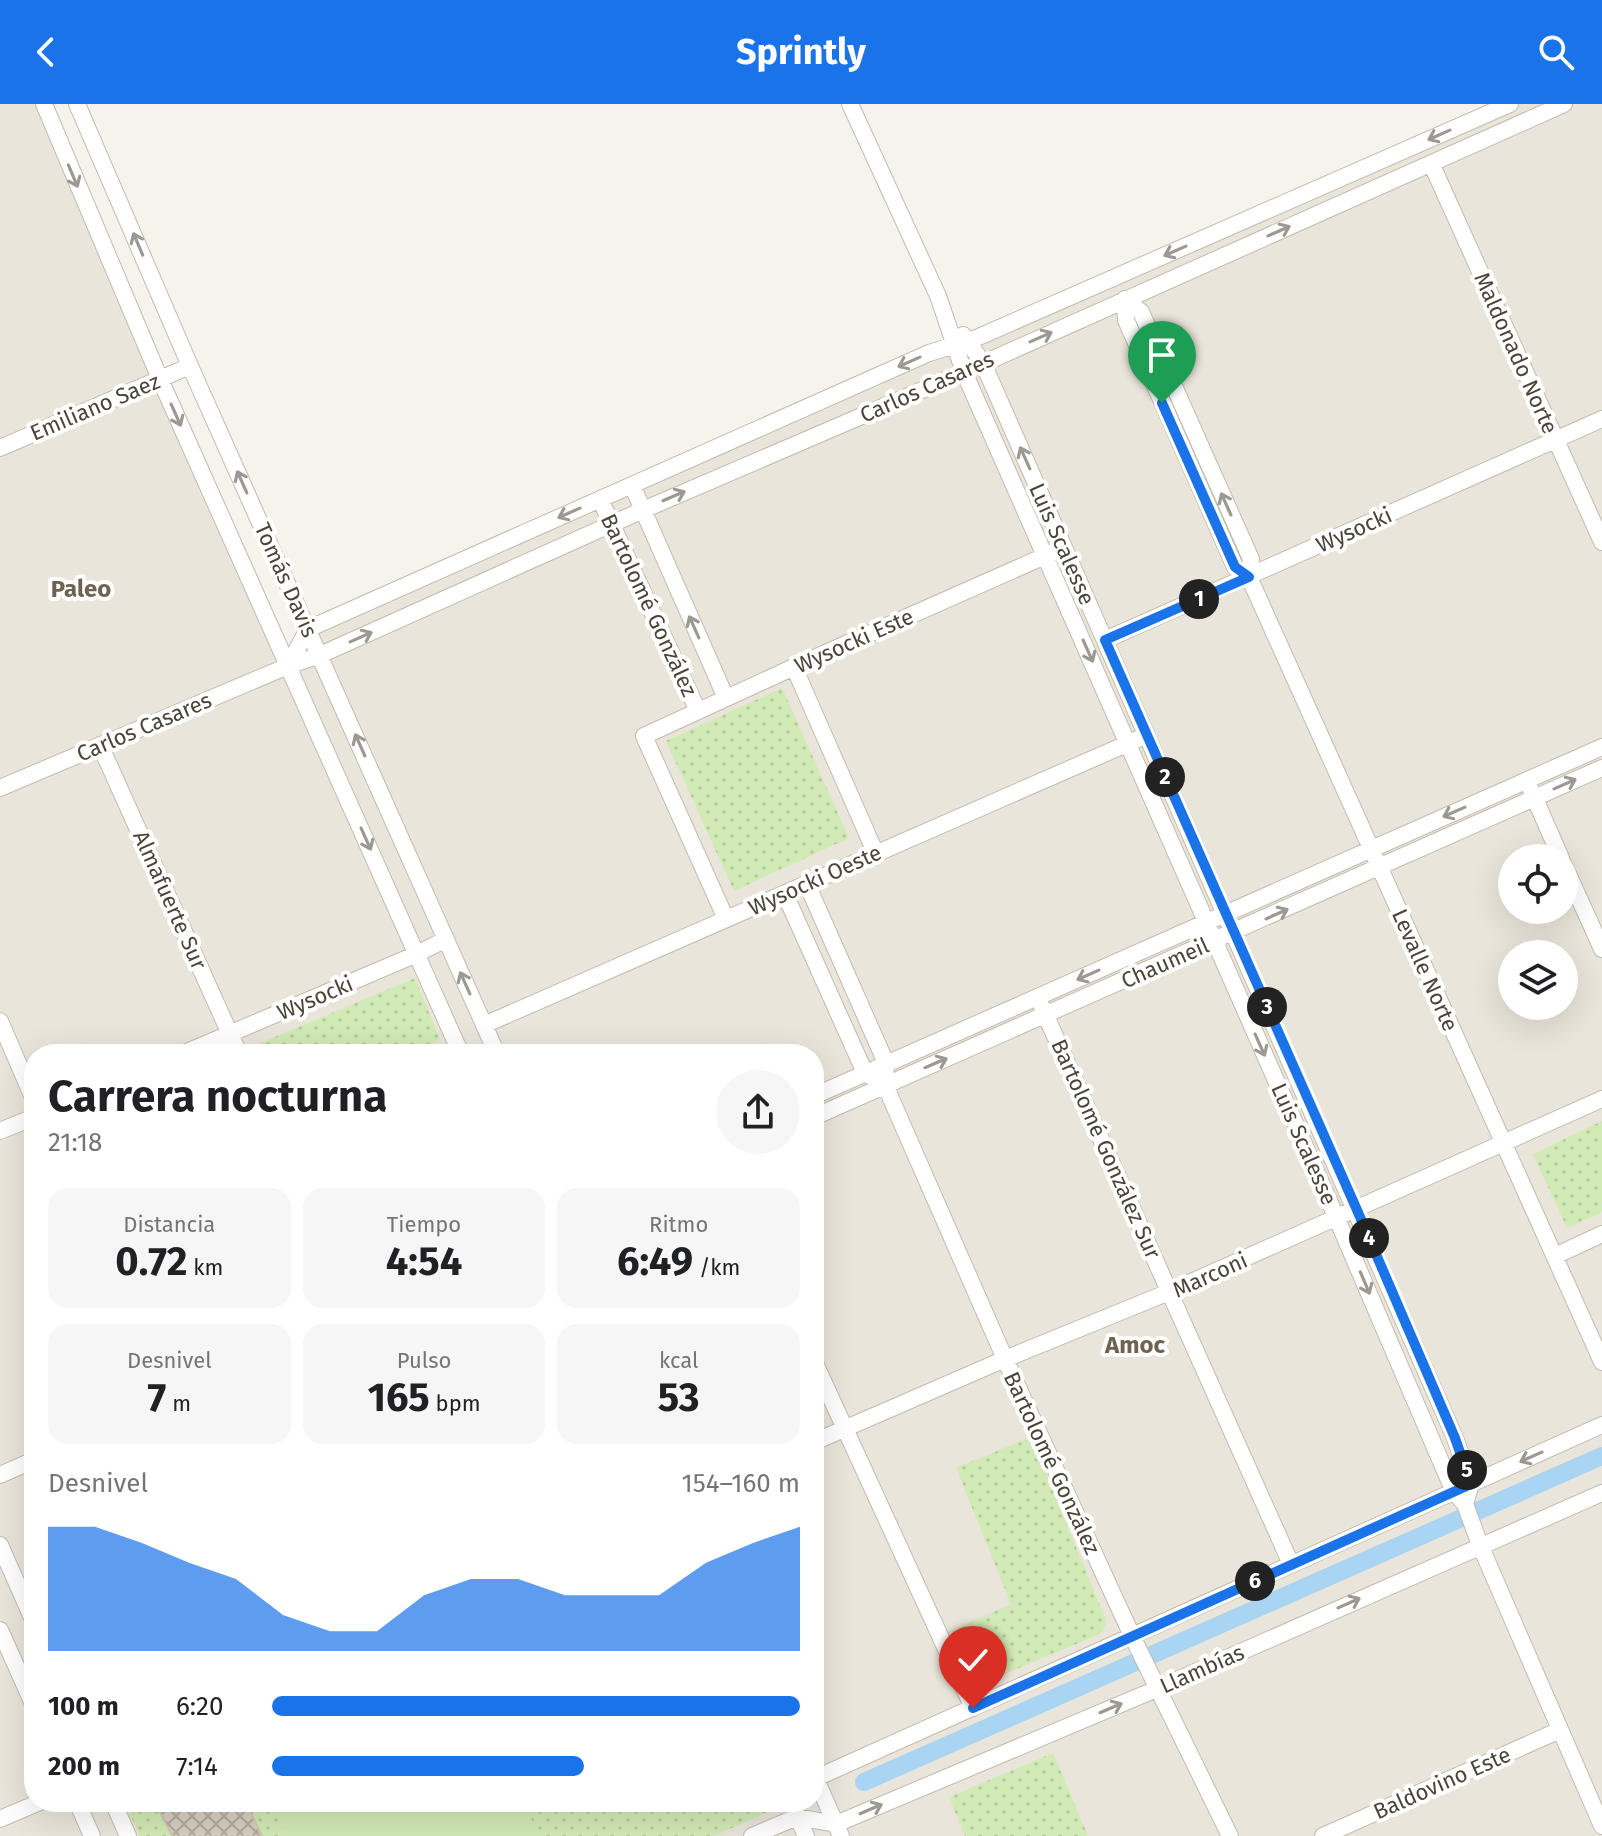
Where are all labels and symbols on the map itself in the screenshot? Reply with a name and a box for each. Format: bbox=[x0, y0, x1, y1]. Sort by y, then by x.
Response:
one-way arrow bbox=[1427, 129, 1452, 144]
one-way arrow bbox=[66, 163, 81, 188]
one-way arrow bbox=[1267, 223, 1291, 238]
one-way arrow bbox=[129, 232, 144, 257]
one-way arrow bbox=[1163, 244, 1188, 259]
street label: Maldonado Norte bbox=[1468, 268, 1564, 438]
pin bbox=[1128, 321, 1196, 403]
one-way arrow bbox=[1029, 328, 1053, 343]
street label: Carlos Casares bbox=[856, 345, 998, 429]
one-way arrow bbox=[898, 355, 922, 370]
street label: Emiliano Saez bbox=[26, 368, 164, 446]
one-way arrow bbox=[169, 403, 184, 427]
one-way arrow bbox=[1017, 446, 1032, 470]
one-way arrow bbox=[234, 470, 249, 494]
street label: Luis Scalesse bbox=[1023, 479, 1101, 609]
one-way arrow bbox=[662, 488, 686, 503]
one-way arrow bbox=[1218, 492, 1233, 517]
street label: Wysocki bbox=[1312, 501, 1396, 559]
one-way arrow bbox=[558, 506, 582, 521]
street label: Bartolomé González bbox=[595, 509, 703, 701]
street label: Tomás Davis bbox=[249, 519, 323, 641]
district label: Paleo bbox=[51, 575, 111, 603]
pin: 1 bbox=[1179, 579, 1219, 619]
street label: Wysocki Este bbox=[790, 603, 918, 679]
one-way arrow bbox=[686, 615, 701, 639]
one-way arrow bbox=[348, 628, 372, 643]
one-way arrow bbox=[1081, 639, 1096, 663]
street label: Carlos Casares bbox=[73, 686, 215, 768]
one-way arrow bbox=[351, 733, 366, 758]
pin: 2 bbox=[1145, 757, 1185, 797]
one-way arrow bbox=[1553, 776, 1577, 791]
one-way arrow bbox=[1442, 806, 1467, 821]
street label: Almafuerte Sur bbox=[127, 826, 213, 974]
one-way arrow bbox=[360, 826, 375, 851]
street label: Wysocki Oeste bbox=[744, 839, 886, 921]
one-way arrow bbox=[1264, 905, 1289, 920]
street label: Levalle Norte bbox=[1386, 905, 1464, 1035]
street label: Chaumeil bbox=[1117, 932, 1213, 994]
one-way arrow bbox=[1077, 968, 1101, 983]
street label: Wysocki bbox=[273, 970, 357, 1026]
one-way arrow bbox=[457, 971, 472, 995]
pin: 3 bbox=[1247, 987, 1287, 1027]
one-way arrow bbox=[1253, 1032, 1268, 1057]
street label: Bartolomé González Sur bbox=[1045, 1035, 1167, 1264]
one-way arrow bbox=[923, 1054, 948, 1069]
street label: Luis Scalesse bbox=[1265, 1079, 1343, 1209]
pin: 4 bbox=[1349, 1218, 1389, 1258]
street label: Marconi bbox=[1168, 1247, 1252, 1303]
one-way arrow bbox=[1358, 1270, 1373, 1294]
district label: Amoc bbox=[1104, 1331, 1165, 1359]
street label: Bartolomé González bbox=[998, 1367, 1106, 1559]
pin: 5 bbox=[1447, 1450, 1487, 1490]
one-way arrow bbox=[1519, 1451, 1544, 1466]
pin: 6 bbox=[1235, 1561, 1275, 1601]
one-way arrow bbox=[1336, 1595, 1361, 1610]
pin bbox=[939, 1626, 1007, 1708]
street label: Llambías bbox=[1156, 1639, 1248, 1699]
one-way arrow bbox=[1098, 1699, 1123, 1714]
street label: Baldovino Este bbox=[1369, 1741, 1515, 1825]
one-way arrow bbox=[858, 1800, 883, 1815]

